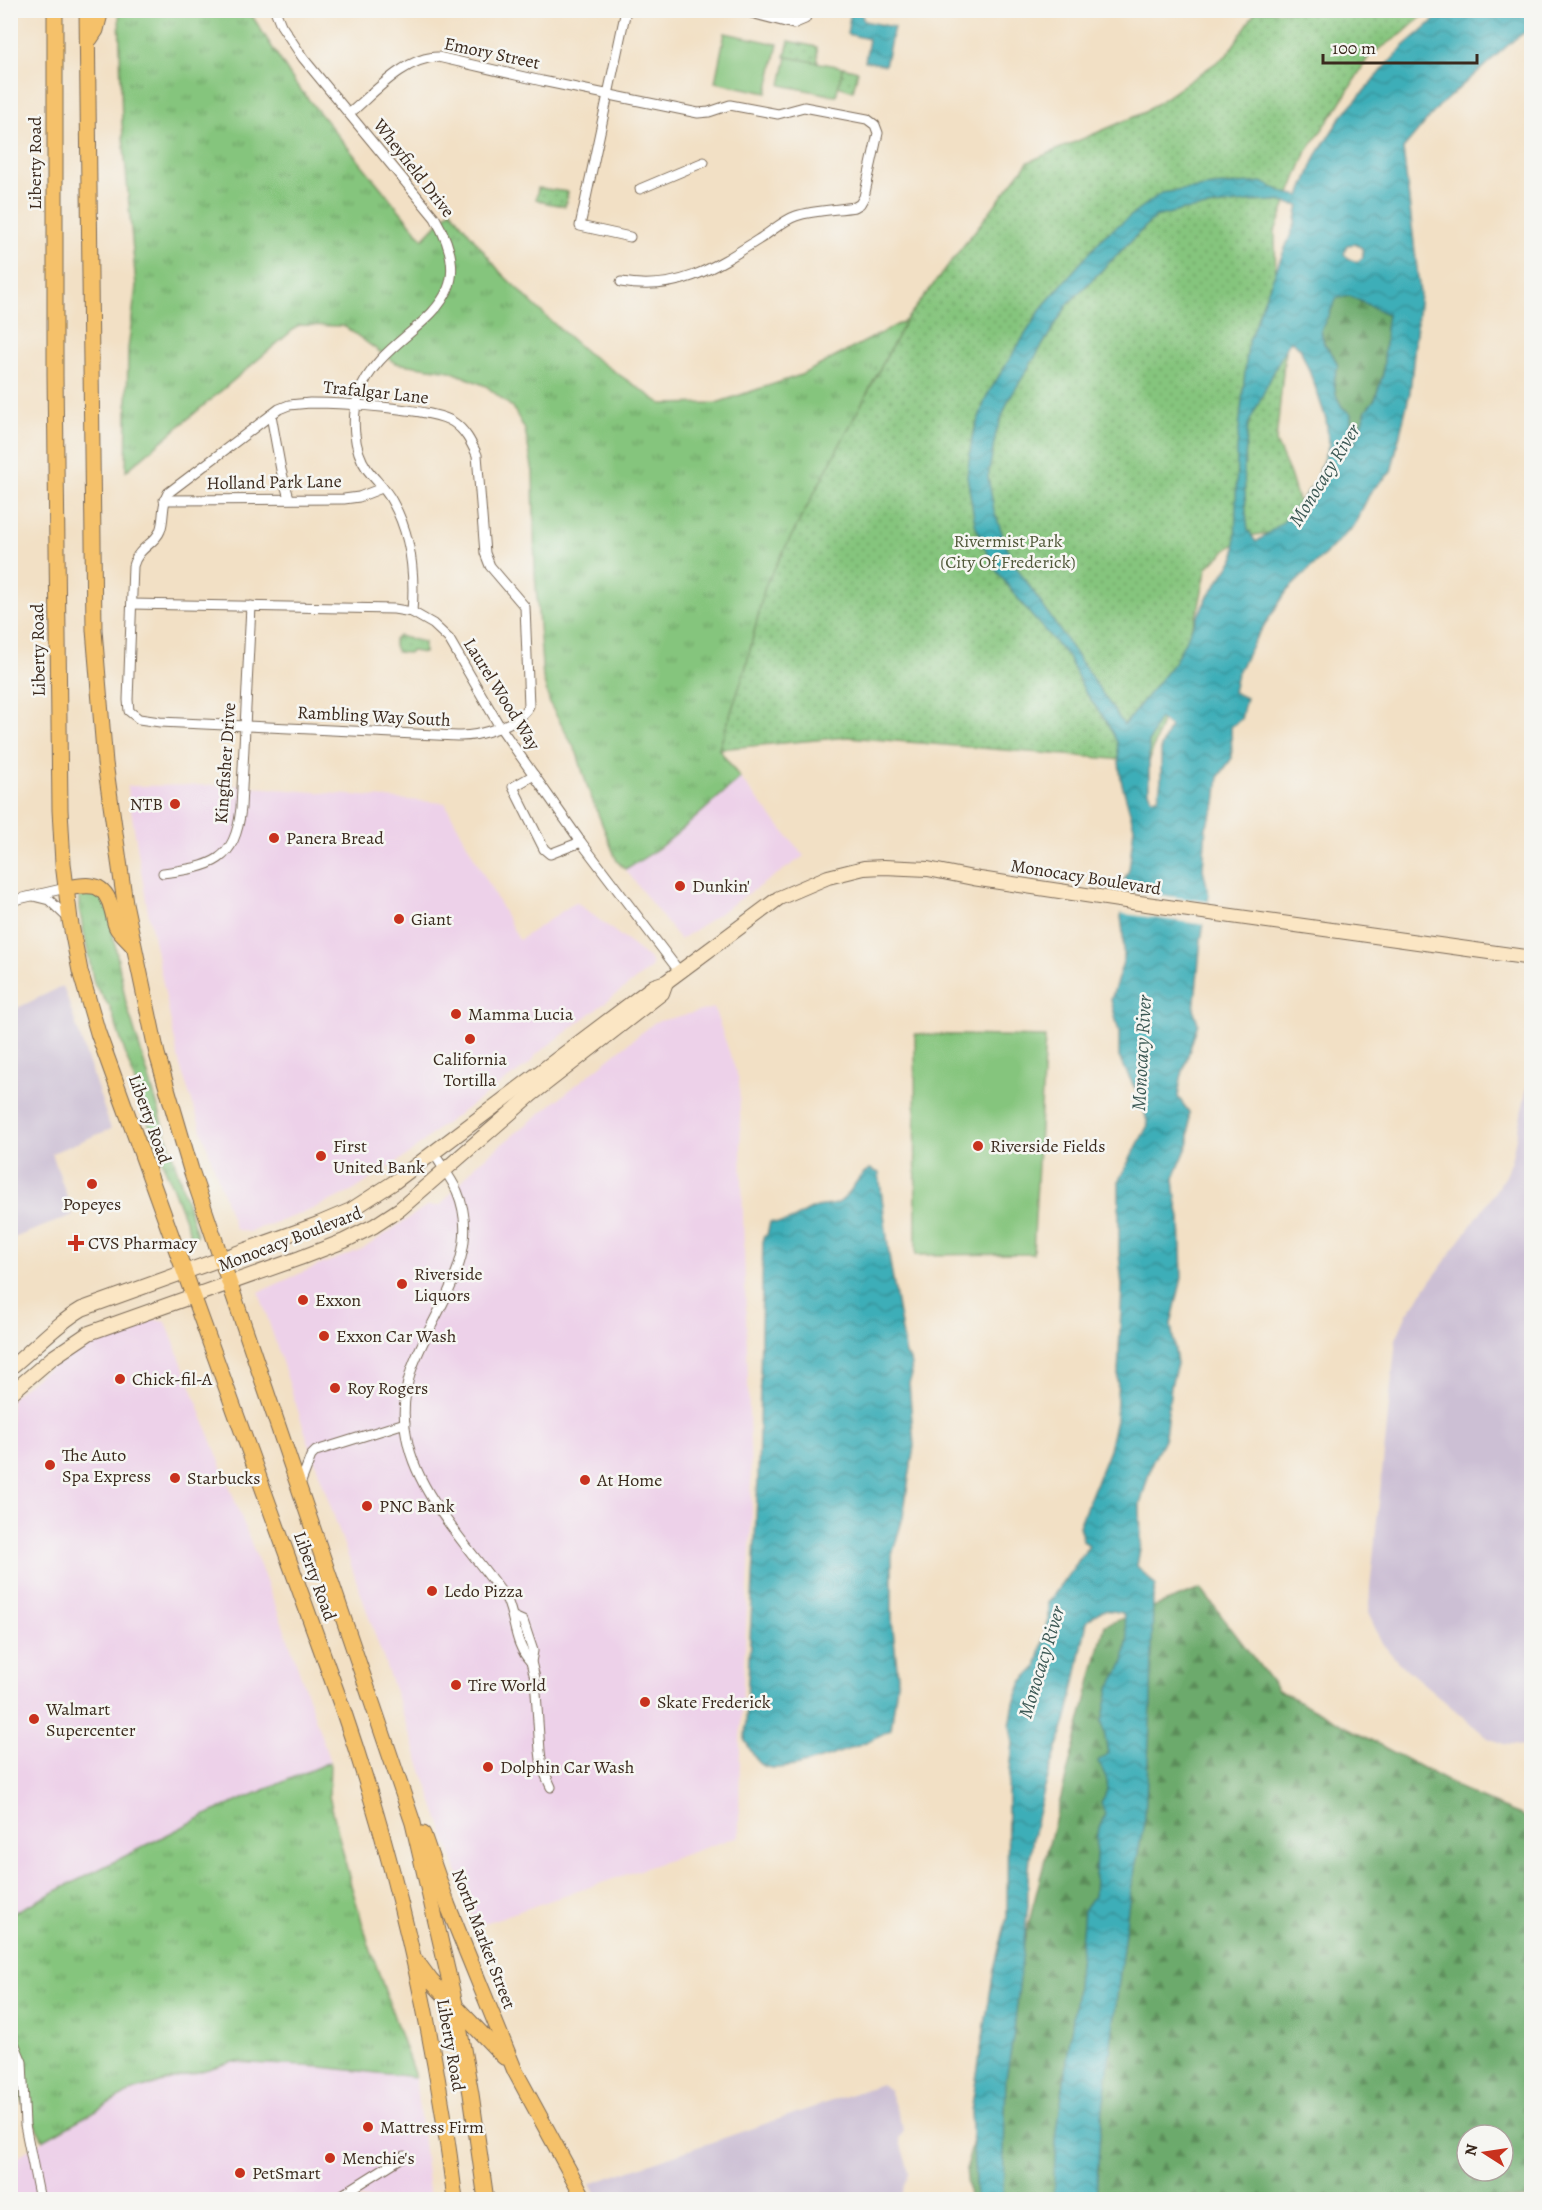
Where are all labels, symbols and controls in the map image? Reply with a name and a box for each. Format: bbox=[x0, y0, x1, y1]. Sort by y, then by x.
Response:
scale bar bbox=[1323, 27, 1478, 65]
street label: Emory Street bbox=[442, 31, 542, 75]
text: 100 m bbox=[1332, 36, 1376, 60]
street label: Wheyfield Drive bbox=[367, 113, 460, 222]
street label: Liberty Road bbox=[23, 116, 47, 210]
street label: Trafalgar Lane bbox=[322, 375, 430, 409]
water label: Monocacy River bbox=[1282, 418, 1367, 532]
street label: Holland Park Lane bbox=[206, 469, 342, 495]
park label: Rivermist Park (City Of Frederick) bbox=[940, 529, 1076, 574]
street label: Liberty Road bbox=[25, 603, 51, 697]
street label: Laurel Wood Way bbox=[458, 633, 547, 755]
street label: Rambling Way South bbox=[297, 700, 452, 732]
street label: Kingfisher Drive bbox=[209, 702, 241, 824]
place label: NTB bbox=[130, 792, 163, 816]
marker: NTB bbox=[168, 797, 182, 811]
place label: Panera Bread bbox=[286, 826, 384, 850]
marker: Panera Bread bbox=[267, 831, 281, 845]
street label: Monocacy Boulevard bbox=[1009, 853, 1163, 901]
place label: Dunkin' bbox=[692, 874, 750, 898]
marker: Dunkin' bbox=[673, 879, 687, 893]
place label: Giant bbox=[411, 907, 452, 931]
marker: Giant bbox=[392, 912, 406, 926]
water label: Monocacy River bbox=[1125, 993, 1158, 1112]
place label: Mamma Lucia bbox=[468, 1002, 574, 1026]
marker: Mamma Lucia bbox=[449, 1007, 463, 1021]
marker: California Tortilla bbox=[463, 1032, 477, 1046]
place label: California Tortilla bbox=[433, 1047, 508, 1092]
street label: Liberty Road bbox=[123, 1071, 177, 1167]
place label: First United Bank bbox=[333, 1134, 425, 1179]
place label: Riverside Fields bbox=[990, 1134, 1105, 1158]
marker: Riverside Fields bbox=[971, 1139, 985, 1153]
marker: First United Bank bbox=[314, 1149, 328, 1163]
marker: Popeyes bbox=[85, 1177, 99, 1191]
place label: Popeyes bbox=[63, 1192, 121, 1216]
street label: Monocacy Boulevard bbox=[215, 1200, 366, 1277]
place label: CVS Pharmacy bbox=[88, 1231, 198, 1255]
marker: CVS Pharmacy bbox=[69, 1236, 83, 1250]
place label: Riverside Liquors bbox=[414, 1262, 483, 1307]
marker: Riverside Liquors bbox=[395, 1277, 409, 1291]
place label: Exxon bbox=[315, 1288, 361, 1312]
marker: Exxon bbox=[296, 1293, 310, 1307]
place label: Exxon Car Wash bbox=[336, 1324, 457, 1348]
marker: Exxon Car Wash bbox=[317, 1329, 331, 1343]
place label: Chick-fil-A bbox=[132, 1367, 213, 1391]
marker: Chick-fil-A bbox=[113, 1372, 127, 1386]
place label: Roy Rogers bbox=[347, 1376, 428, 1400]
marker: Roy Rogers bbox=[328, 1381, 342, 1395]
place label: The Auto Spa Express bbox=[62, 1443, 151, 1488]
marker: The Auto Spa Express bbox=[43, 1458, 57, 1472]
place label: Starbucks bbox=[187, 1466, 260, 1490]
place label: At Home bbox=[596, 1468, 662, 1492]
marker: Starbucks bbox=[168, 1471, 182, 1485]
marker: At Home bbox=[578, 1473, 592, 1487]
place label: PNC Bank bbox=[379, 1494, 455, 1518]
marker: PNC Bank bbox=[360, 1499, 374, 1513]
street label: Liberty Road bbox=[288, 1528, 342, 1624]
place label: Ledo Pizza bbox=[444, 1579, 524, 1603]
marker: Ledo Pizza bbox=[425, 1584, 439, 1598]
water label: Monocacy River bbox=[1012, 1602, 1072, 1721]
place label: Tire World bbox=[468, 1673, 546, 1697]
marker: Tire World bbox=[449, 1678, 463, 1692]
place label: Skate Frederick bbox=[657, 1690, 771, 1714]
marker: Skate Frederick bbox=[638, 1695, 652, 1709]
place label: Walmart Supercenter bbox=[45, 1697, 136, 1742]
marker: Walmart Supercenter bbox=[27, 1712, 41, 1726]
place label: Dolphin Car Wash bbox=[500, 1755, 635, 1779]
marker: Dolphin Car Wash bbox=[481, 1760, 495, 1774]
street label: North Market Street bbox=[446, 1865, 522, 2013]
street label: Liberty Road bbox=[431, 1997, 471, 2093]
place label: Mattress Firm bbox=[380, 2115, 484, 2139]
marker: Mattress Firm bbox=[361, 2120, 375, 2134]
north arrow bbox=[1455, 2123, 1515, 2183]
text: N bbox=[1459, 2142, 1483, 2158]
place label: Menchie's bbox=[342, 2146, 415, 2170]
marker: Menchie's bbox=[323, 2151, 337, 2165]
place label: PetSmart bbox=[252, 2161, 321, 2185]
marker: PetSmart bbox=[233, 2166, 247, 2180]

